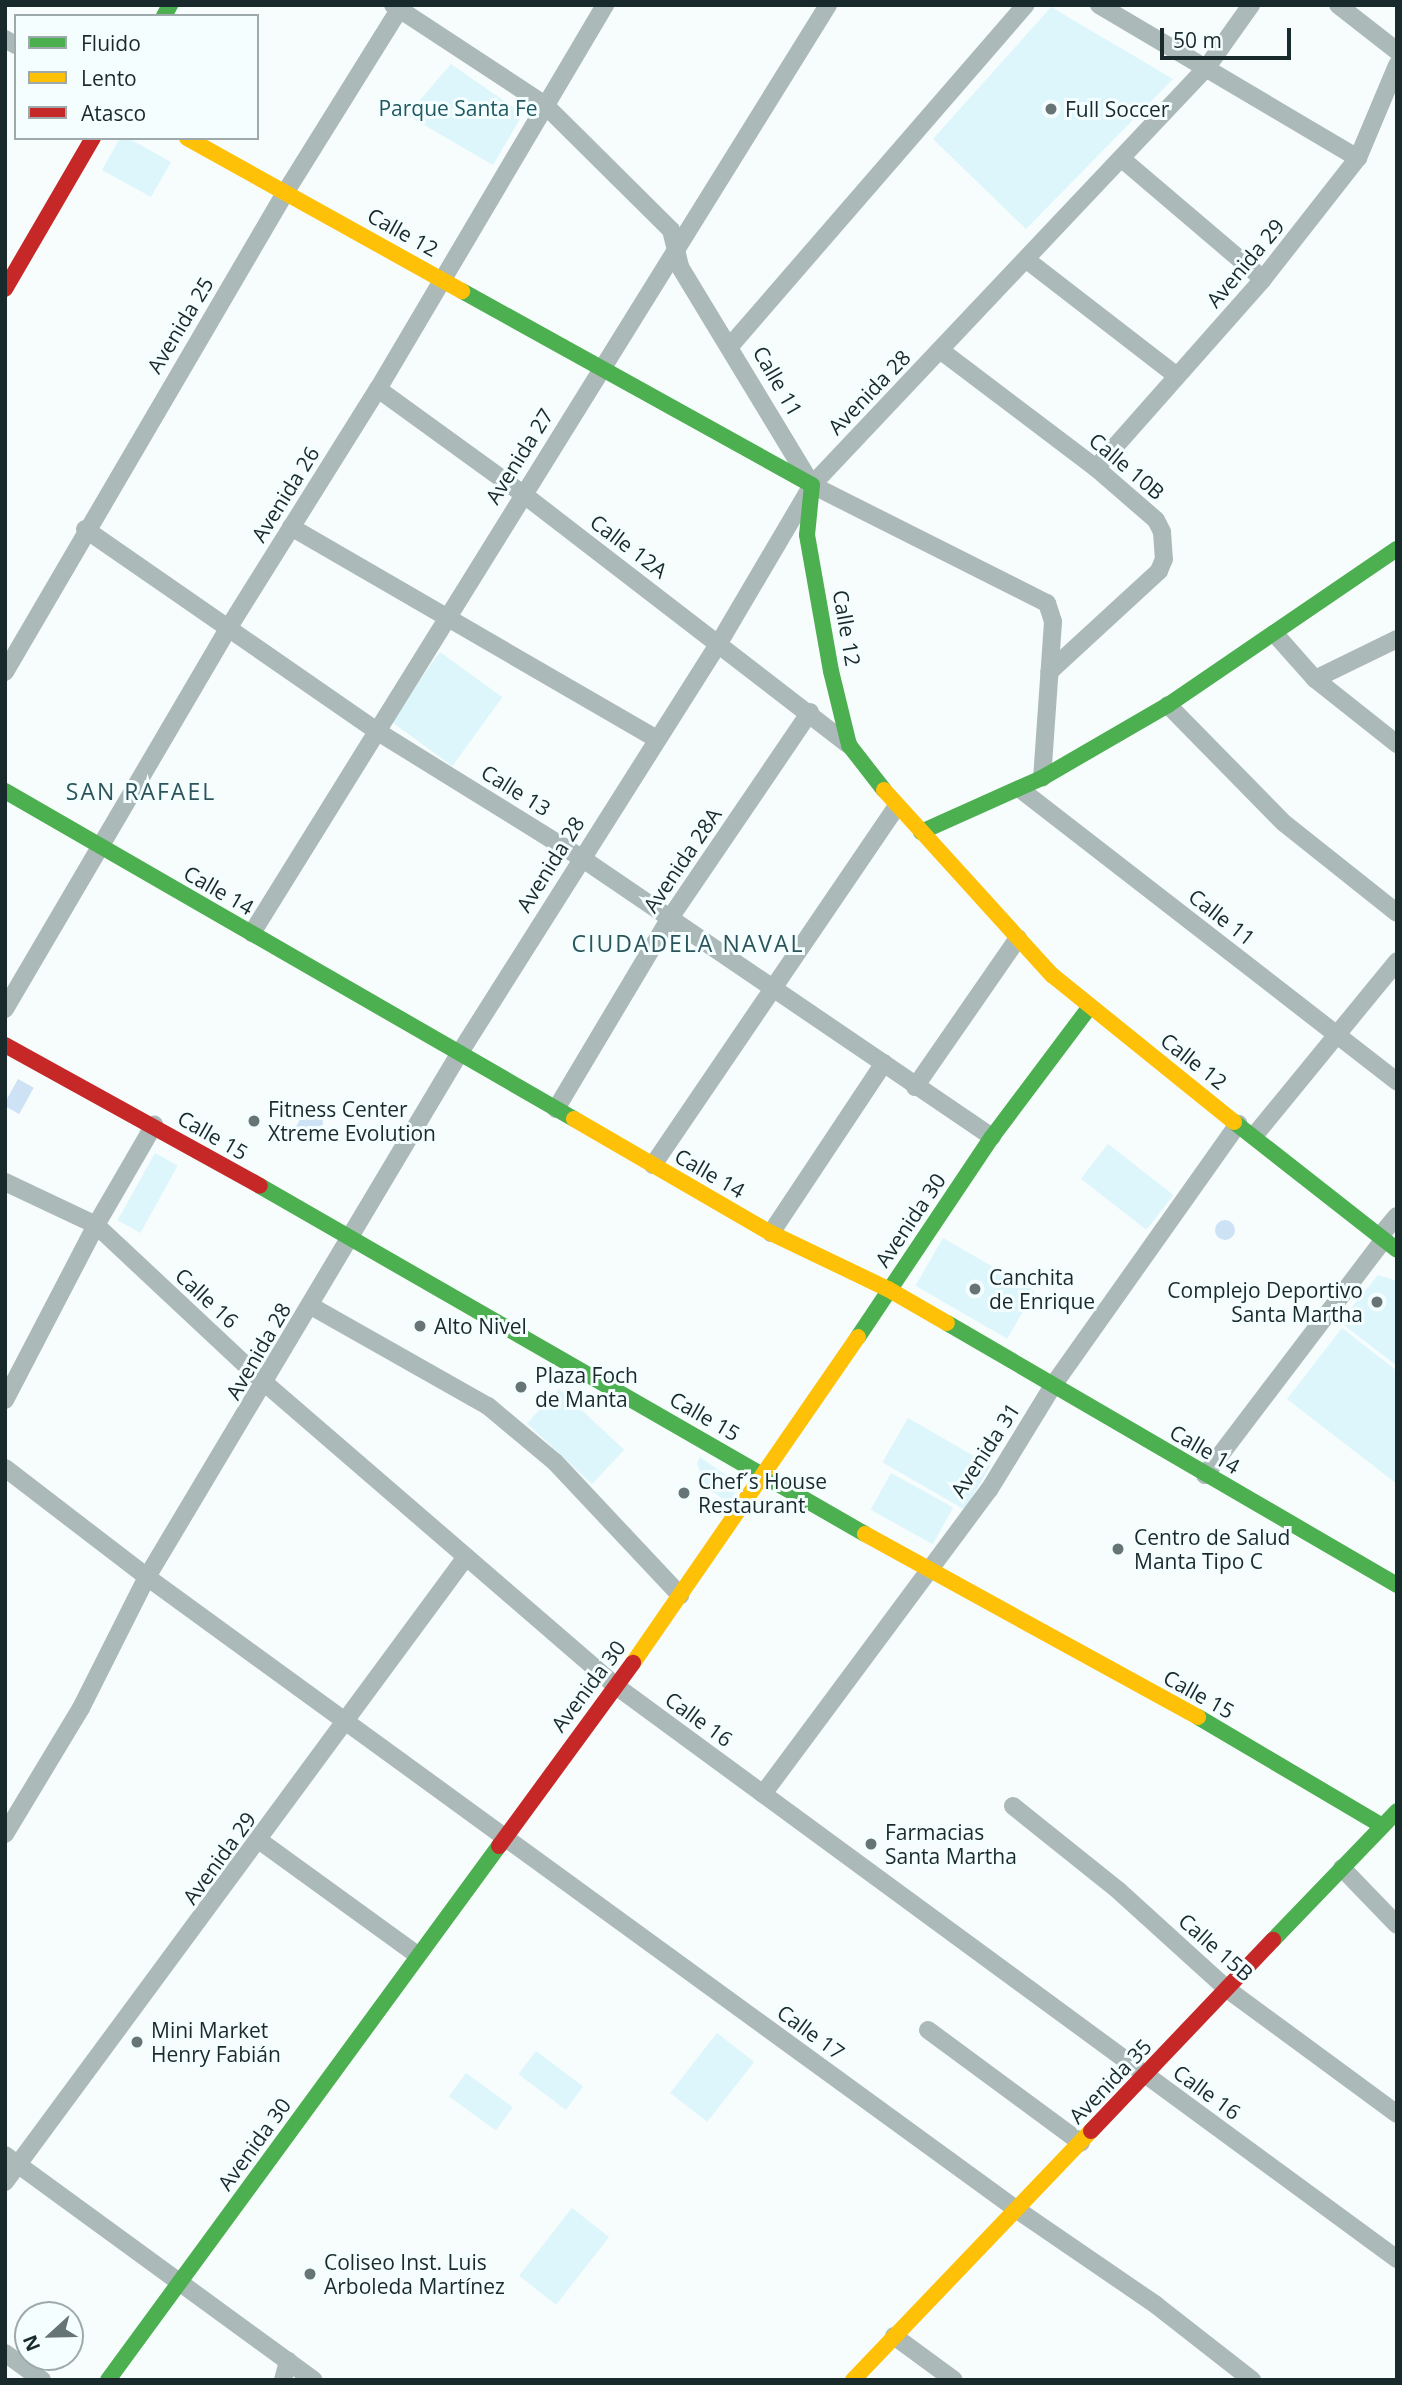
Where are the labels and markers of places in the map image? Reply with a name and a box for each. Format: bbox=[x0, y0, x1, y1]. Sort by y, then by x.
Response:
place label: Full Soccer bbox=[1065, 96, 1169, 122]
marker: Full Soccer bbox=[1043, 101, 1059, 117]
place label: Fitness Center Xtreme Evolution bbox=[268, 1096, 436, 1146]
marker: Fitness Center Xtreme Evolution bbox=[246, 1113, 262, 1129]
place label: Canchita de Enrique bbox=[989, 1264, 1095, 1314]
place label: Complejo Deportivo Santa Martha bbox=[1167, 1277, 1363, 1327]
marker: Canchita de Enrique bbox=[967, 1281, 983, 1297]
marker: Complejo Deportivo Santa Martha bbox=[1369, 1294, 1385, 1310]
place label: Alto Nivel bbox=[434, 1313, 527, 1339]
marker: Alto Nivel bbox=[412, 1318, 428, 1334]
place label: Plaza Foch de Manta bbox=[535, 1362, 638, 1412]
marker: Plaza Foch de Manta bbox=[513, 1379, 529, 1395]
place label: Chef´s House Restaurant bbox=[698, 1468, 827, 1518]
marker: Chef´s House Restaurant bbox=[676, 1485, 692, 1501]
place label: Centro de Salud Manta Tipo C bbox=[1134, 1524, 1290, 1574]
marker: Centro de Salud Manta Tipo C bbox=[1108, 1539, 1128, 1559]
place label: Farmacias Santa Martha bbox=[885, 1819, 1017, 1869]
marker: Farmacias Santa Martha bbox=[863, 1836, 879, 1852]
place label: Mini Market Henry Fabián bbox=[151, 2017, 281, 2067]
marker: Mini Market Henry Fabián bbox=[129, 2034, 145, 2050]
place label: Coliseo Inst. Luis Arboleda Martínez bbox=[324, 2249, 505, 2299]
marker: Coliseo Inst. Luis Arboleda Martínez bbox=[302, 2266, 318, 2282]

